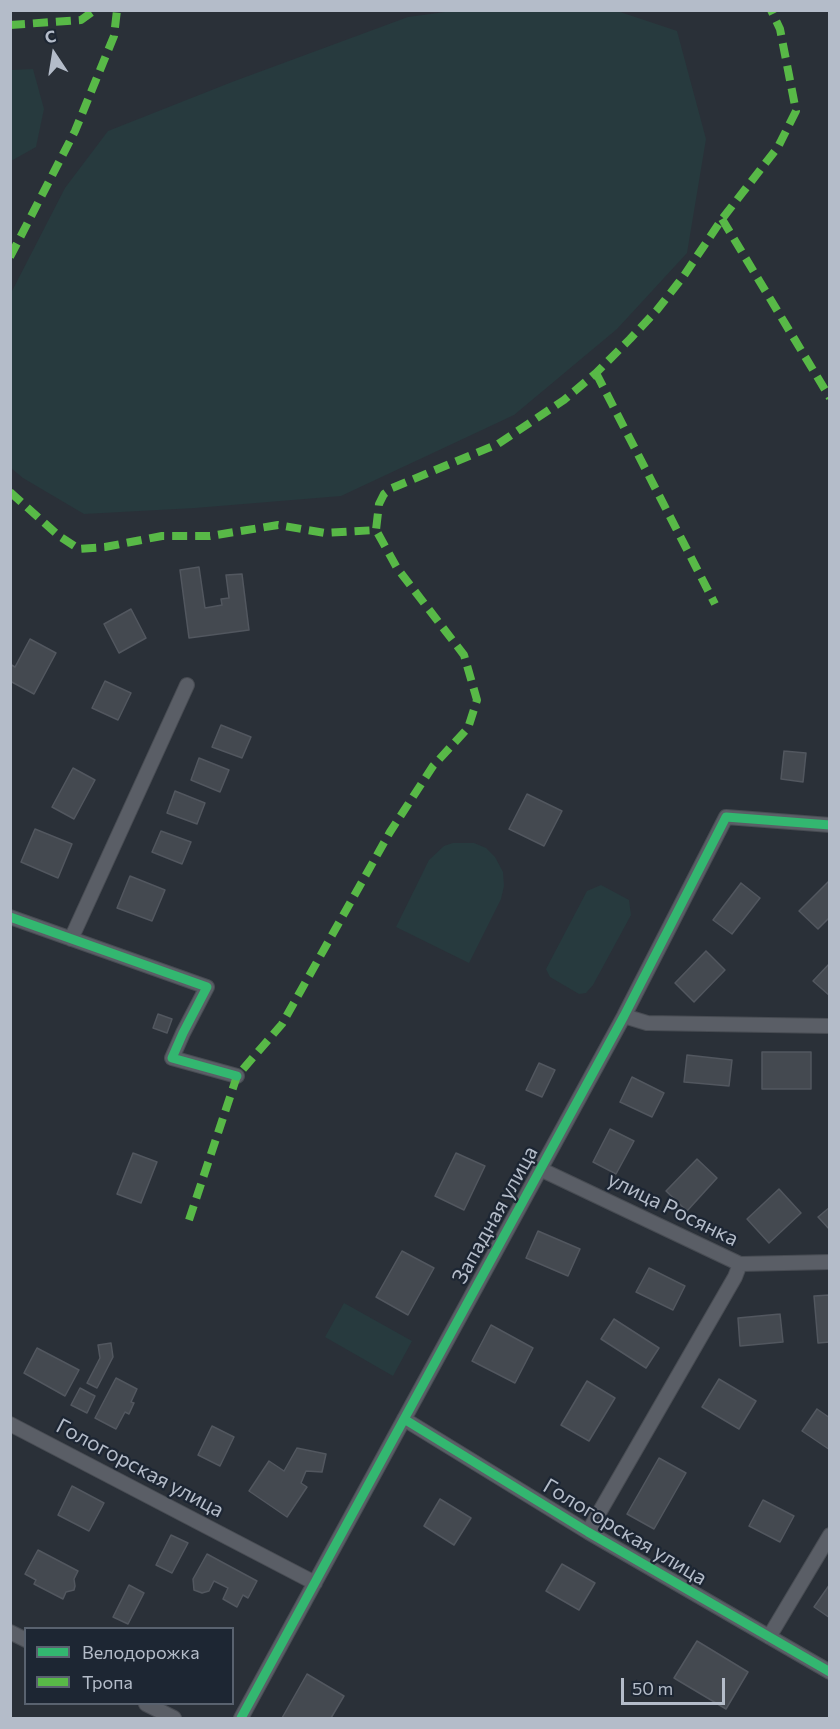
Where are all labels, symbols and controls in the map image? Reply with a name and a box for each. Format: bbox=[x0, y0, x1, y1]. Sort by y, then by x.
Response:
north arrow bbox=[24, 24, 84, 84]
text: С bbox=[43, 25, 57, 46]
street label: Западная улица bbox=[447, 1142, 543, 1288]
street label: улица Росянка bbox=[604, 1166, 742, 1252]
street label: Гологорская улица bbox=[52, 1413, 228, 1523]
street label: Гологорская улица bbox=[539, 1473, 711, 1591]
legend bbox=[24, 1627, 234, 1705]
text: Велодорожка bbox=[82, 1641, 200, 1663]
scale bar bbox=[624, 1666, 728, 1704]
text: Тропа bbox=[82, 1671, 133, 1693]
text: 50 m bbox=[632, 1677, 673, 1699]

